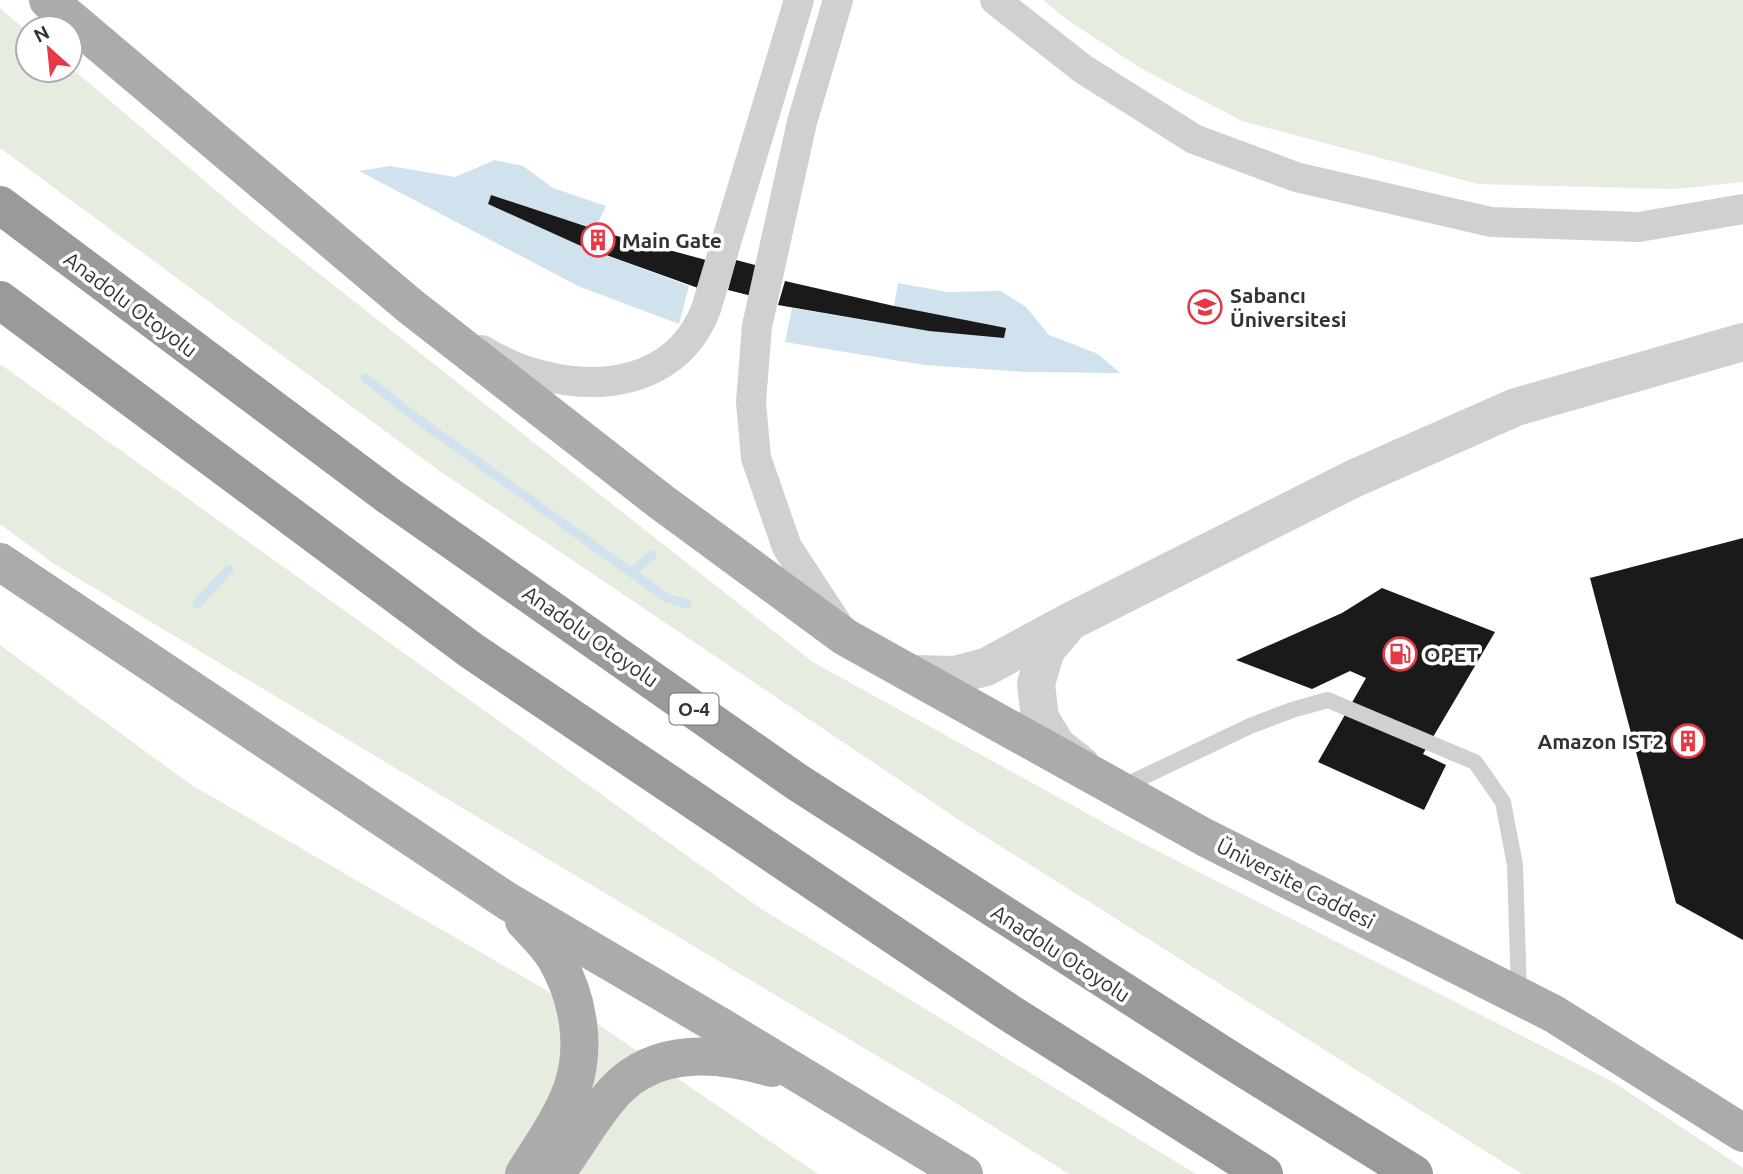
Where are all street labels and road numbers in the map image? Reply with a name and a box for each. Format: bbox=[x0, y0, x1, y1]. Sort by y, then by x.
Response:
street label: Anadolu Otoyolu bbox=[60, 246, 202, 362]
street label: Anadolu Otoyolu bbox=[519, 580, 663, 692]
road number: O-4 bbox=[670, 694, 718, 724]
street label: Üniversite Caddesi bbox=[1213, 833, 1379, 933]
street label: Anadolu Otoyolu bbox=[987, 899, 1135, 1007]

